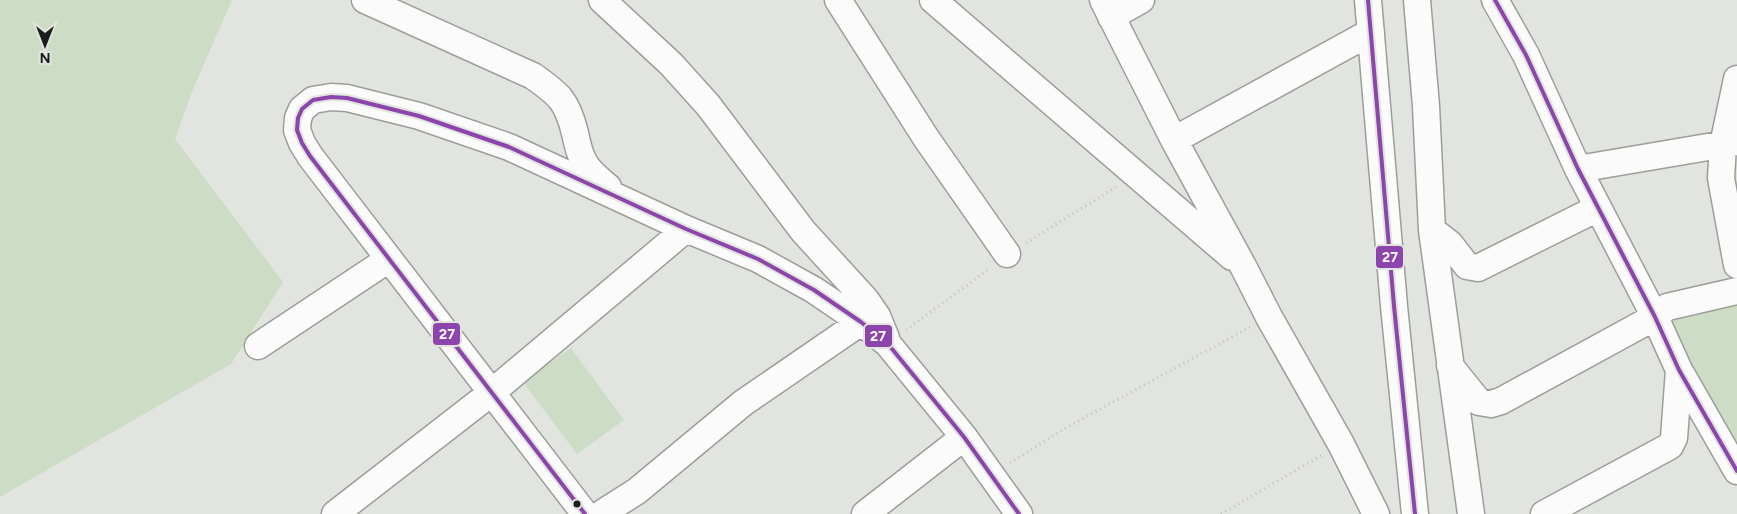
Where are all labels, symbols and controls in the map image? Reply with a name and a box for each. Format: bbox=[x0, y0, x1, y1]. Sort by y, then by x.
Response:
north arrow bbox=[20, 20, 70, 70]
text: N bbox=[40, 49, 50, 66]
line badge: 27 bbox=[1375, 245, 1404, 269]
text: 27 bbox=[1382, 249, 1398, 266]
line badge: 27 bbox=[432, 322, 461, 346]
line badge: 27 bbox=[864, 324, 893, 348]
text: 27 bbox=[439, 326, 455, 343]
text: 27 bbox=[870, 328, 886, 345]
unlabelled marker bbox=[572, 499, 582, 509]

